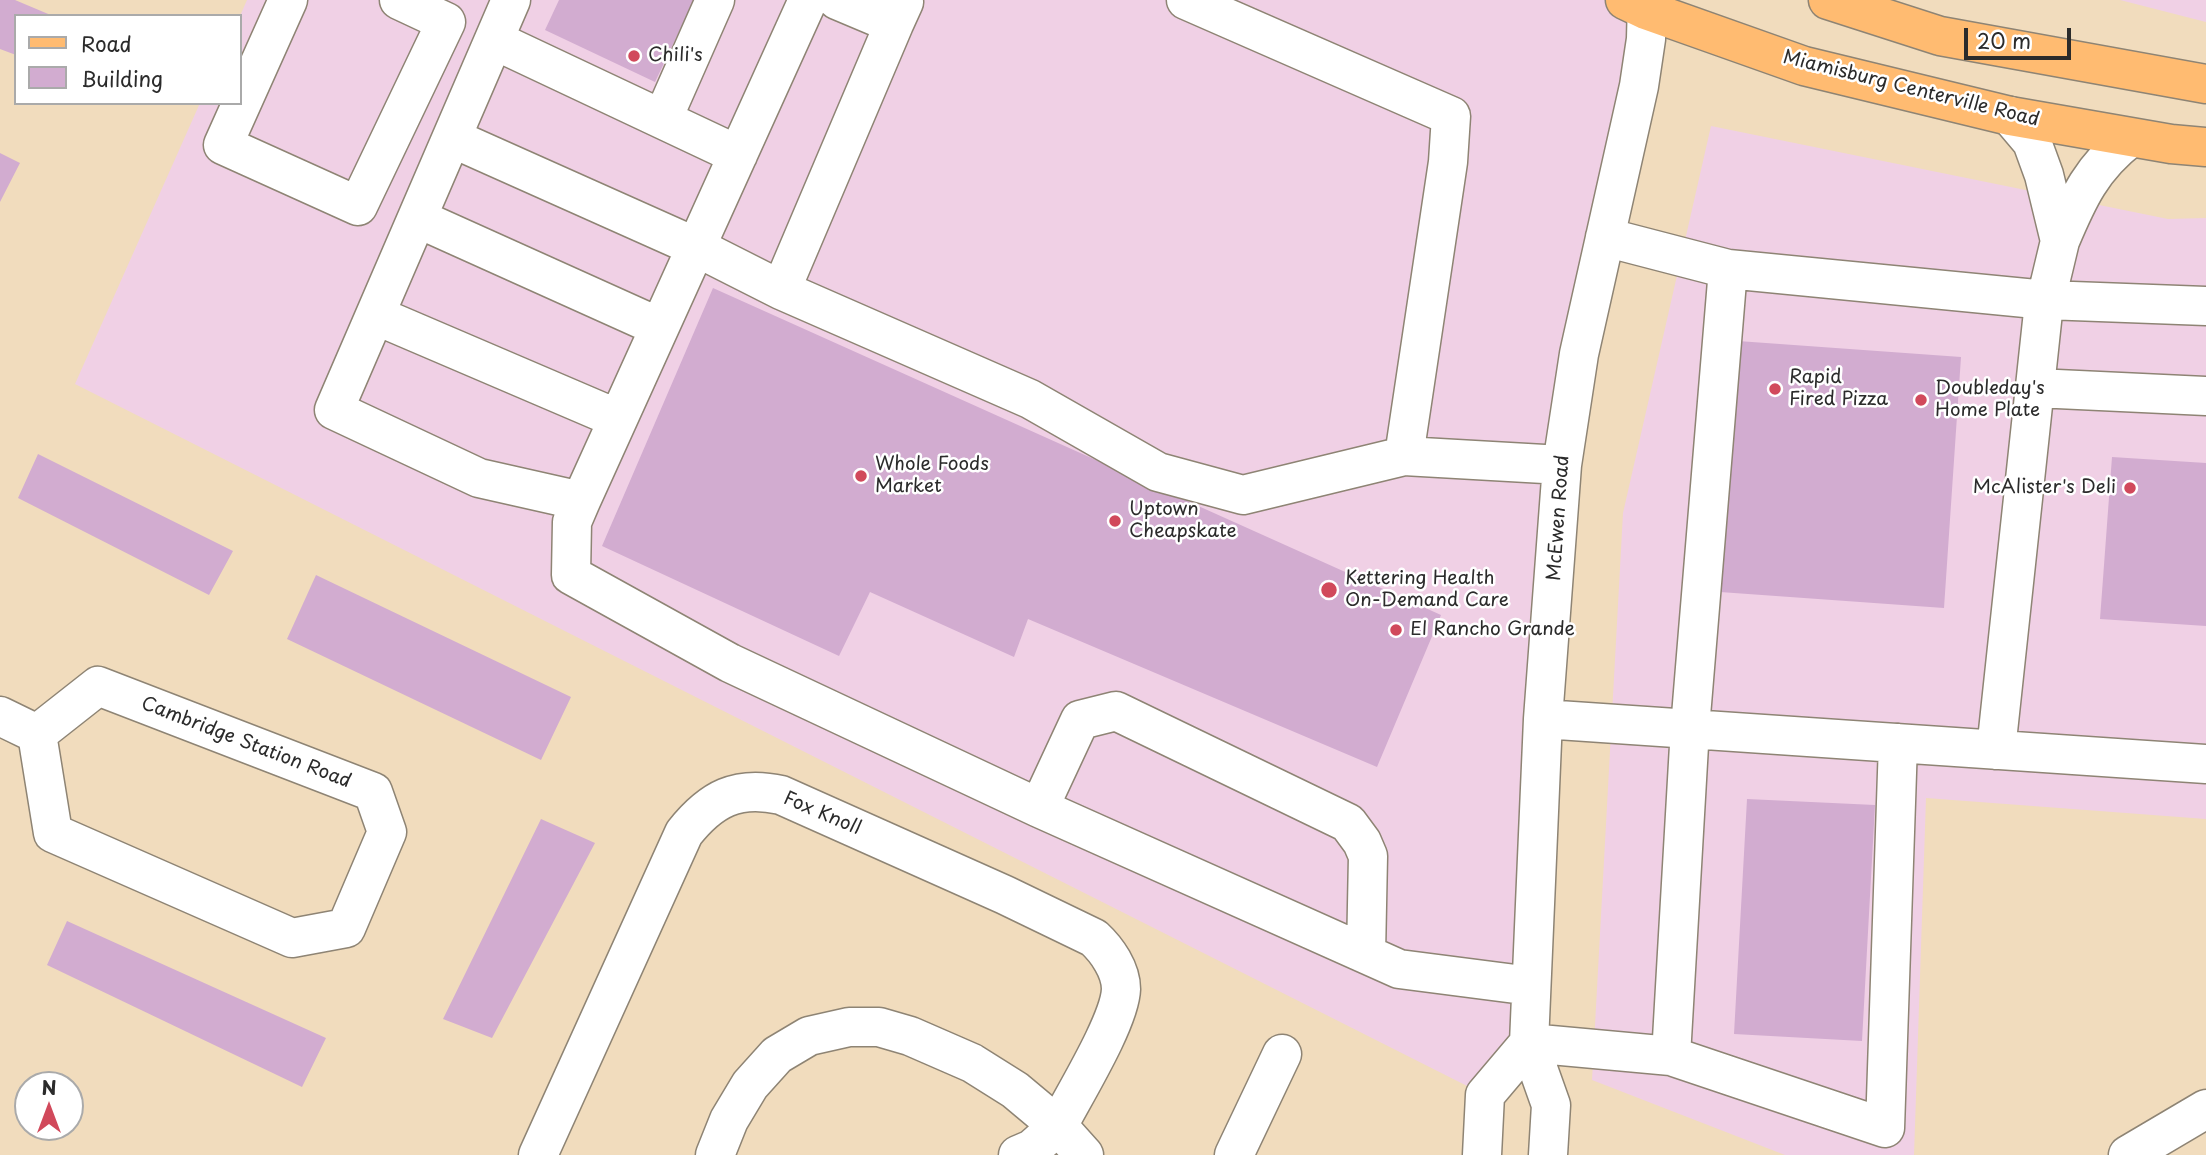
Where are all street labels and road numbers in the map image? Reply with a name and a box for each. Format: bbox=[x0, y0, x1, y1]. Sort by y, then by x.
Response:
street label: Miamisburg Centerville Road bbox=[1781, 46, 2041, 132]
street label: McEwen Road bbox=[1543, 454, 1575, 582]
street label: Cambridge Station Road bbox=[138, 692, 354, 794]
street label: Fox Knoll bbox=[780, 787, 864, 841]

